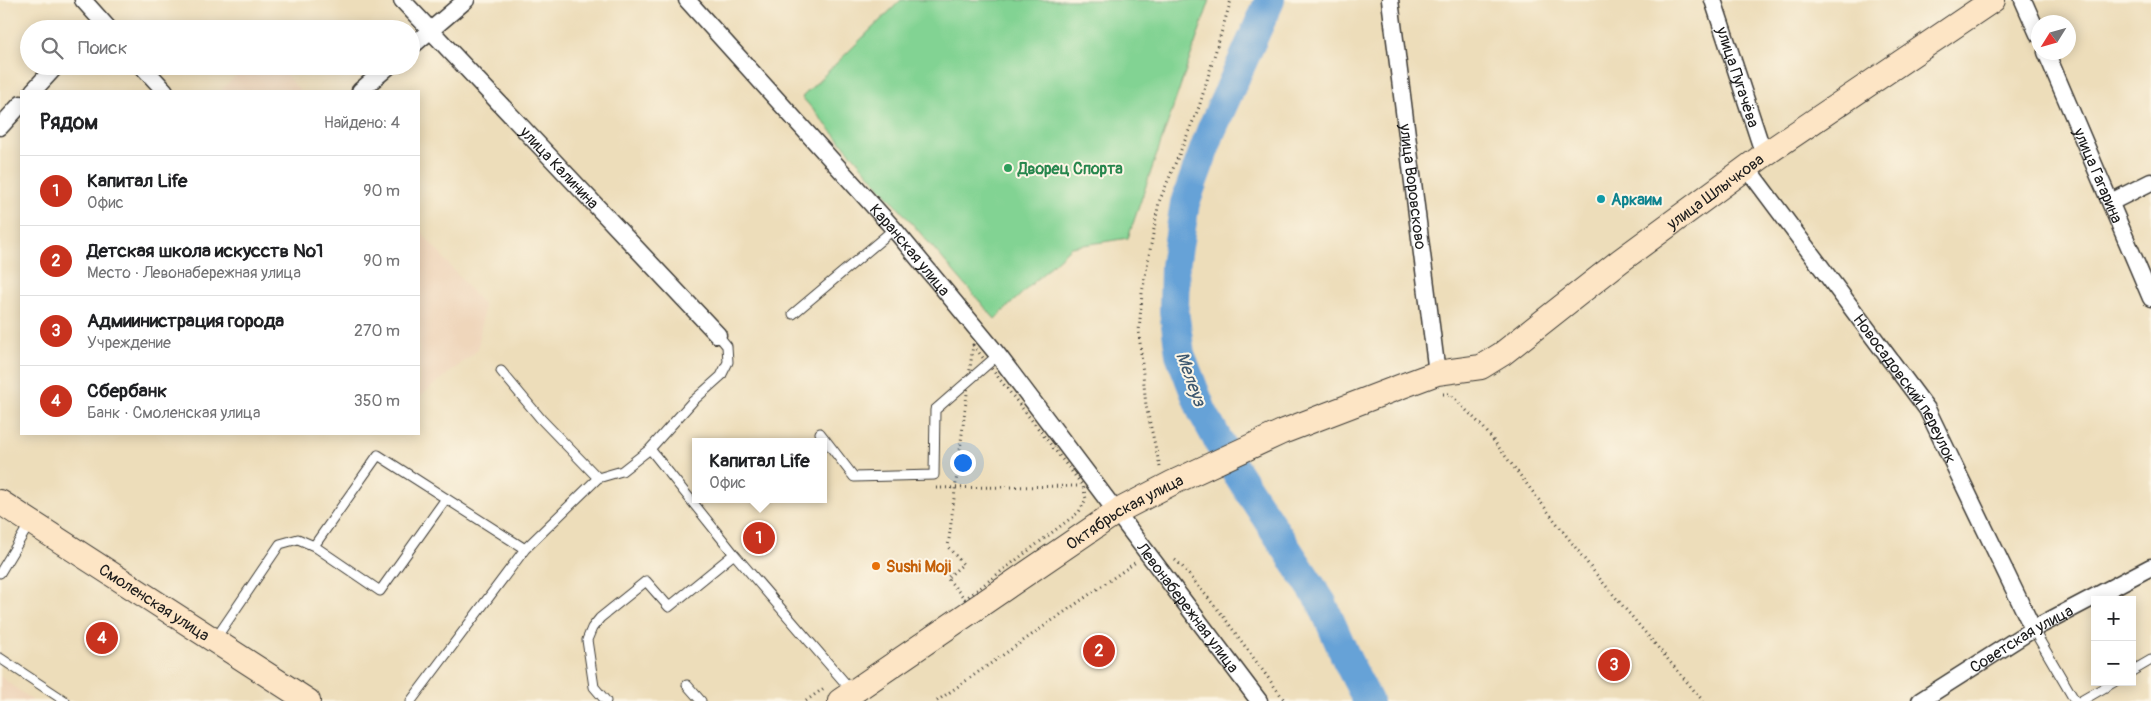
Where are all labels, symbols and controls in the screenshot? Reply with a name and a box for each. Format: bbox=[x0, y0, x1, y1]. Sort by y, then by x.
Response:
north arrow bbox=[2031, 15, 2076, 60]
search box bbox=[20, 20, 420, 75]
street label: улица Пугачёва bbox=[1711, 23, 1763, 130]
icon: search bbox=[38, 34, 66, 62]
text: Поиск bbox=[78, 36, 128, 60]
text: Рядом bbox=[40, 109, 98, 136]
text: Найдено: 4 bbox=[324, 113, 400, 133]
street label: улица Калинина bbox=[515, 122, 603, 213]
street label: улица Воровсково bbox=[1395, 122, 1430, 251]
street label: улица Гагарина bbox=[2068, 124, 2127, 226]
street label: улица Шлычкова bbox=[1662, 150, 1768, 235]
place label: Дворец Спорта bbox=[1017, 159, 1123, 179]
marker: Дворец Спорта bbox=[1002, 162, 1014, 174]
text: Капитал Life bbox=[87, 169, 187, 193]
text: 1 bbox=[53, 181, 59, 201]
text: 90 m bbox=[363, 181, 400, 201]
place label: Аркаим bbox=[1611, 190, 1662, 210]
text: Офис bbox=[87, 193, 124, 213]
marker: Аркаим bbox=[1595, 193, 1607, 205]
street label: Каранская улица bbox=[865, 200, 954, 300]
text: Детская школа искусств №1 bbox=[87, 239, 323, 263]
text: 2 bbox=[52, 251, 60, 271]
text: 90 m bbox=[363, 251, 400, 271]
text: Место · Левонабережная улица bbox=[87, 263, 301, 283]
text: Адмиинистрация города bbox=[87, 309, 284, 333]
street label: Новосадовский переулок bbox=[1849, 310, 1961, 467]
text: 3 bbox=[52, 321, 60, 341]
text: 270 m bbox=[354, 321, 400, 341]
text: Учреждение bbox=[87, 333, 171, 353]
water label: Мелеуз bbox=[1170, 349, 1211, 411]
text: Сбербанк bbox=[87, 379, 167, 403]
text: 4 bbox=[51, 391, 61, 411]
text: 350 m bbox=[354, 391, 400, 411]
text: Банк · Смоленская улица bbox=[87, 403, 260, 423]
popup bbox=[692, 438, 827, 503]
text: Капитал Life bbox=[709, 449, 810, 473]
your location bbox=[950, 450, 976, 476]
street label: Октябрьская улица bbox=[1062, 470, 1187, 555]
text: Офис bbox=[709, 473, 746, 493]
pin: 1 bbox=[743, 519, 775, 557]
street label: Левонабережная улица bbox=[1131, 538, 1243, 677]
place label: Sushi Moji bbox=[886, 557, 951, 577]
street label: Смоленская улица bbox=[95, 560, 213, 646]
marker: Sushi Moji bbox=[870, 560, 882, 572]
map controls bbox=[2091, 596, 2136, 686]
button: + bbox=[2091, 596, 2136, 641]
street label: Советская улица bbox=[1966, 601, 2077, 678]
pin: 4 bbox=[86, 619, 118, 657]
pin: 2 bbox=[1083, 632, 1115, 670]
button: − bbox=[2091, 641, 2136, 686]
pin: 3 bbox=[1598, 646, 1630, 684]

